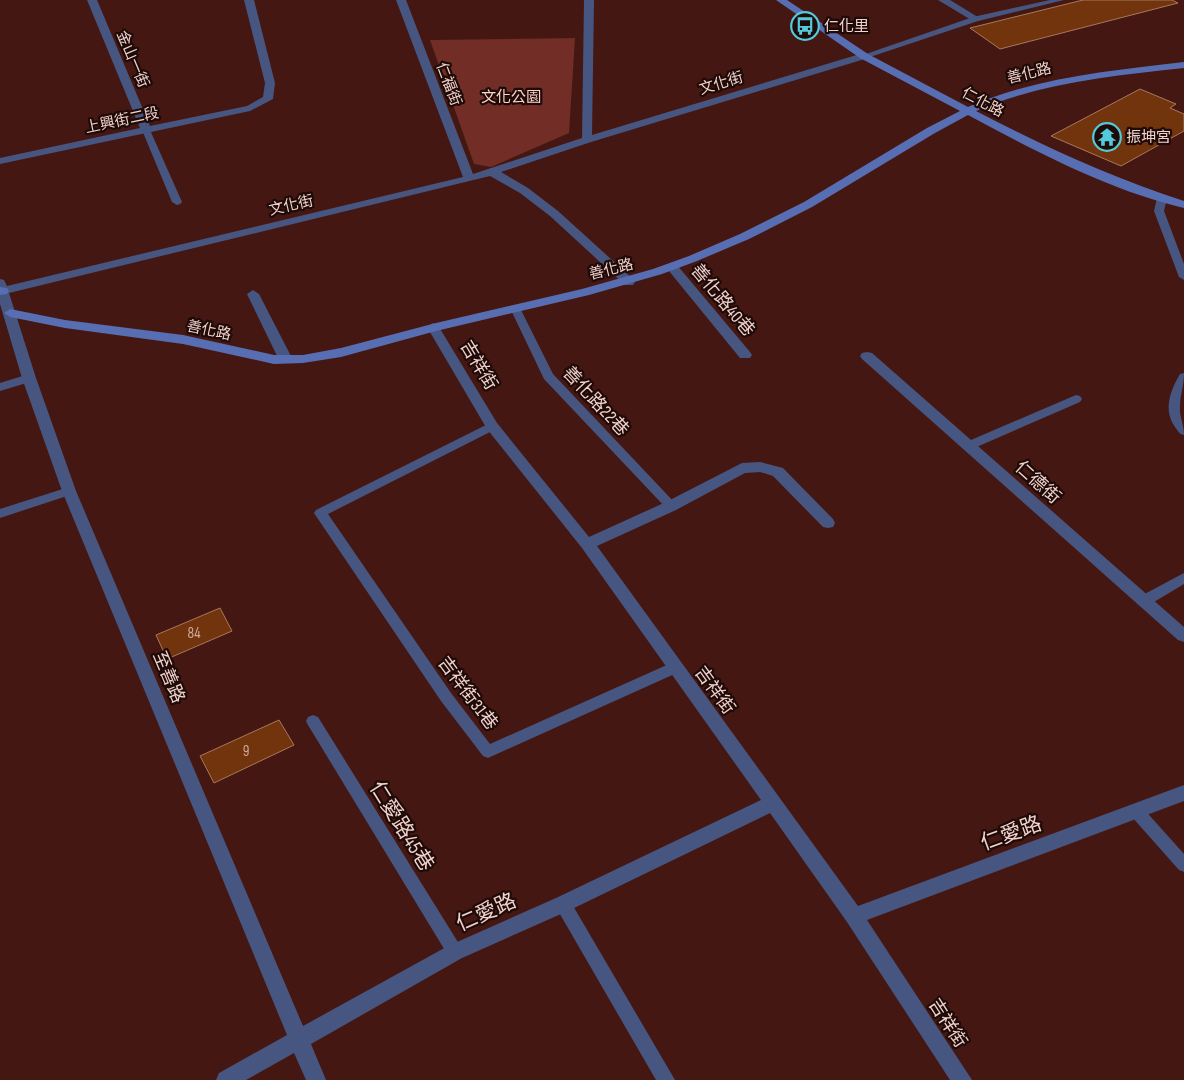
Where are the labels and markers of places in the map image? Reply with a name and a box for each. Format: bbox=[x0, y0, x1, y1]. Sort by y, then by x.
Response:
bus stop icon: 仁化里 bbox=[790, 11, 820, 41]
place label: 仁化里 bbox=[824, 17, 869, 36]
temple icon: 振坤宮 bbox=[1092, 122, 1122, 152]
place label: 振坤宮 bbox=[1126, 128, 1171, 147]

